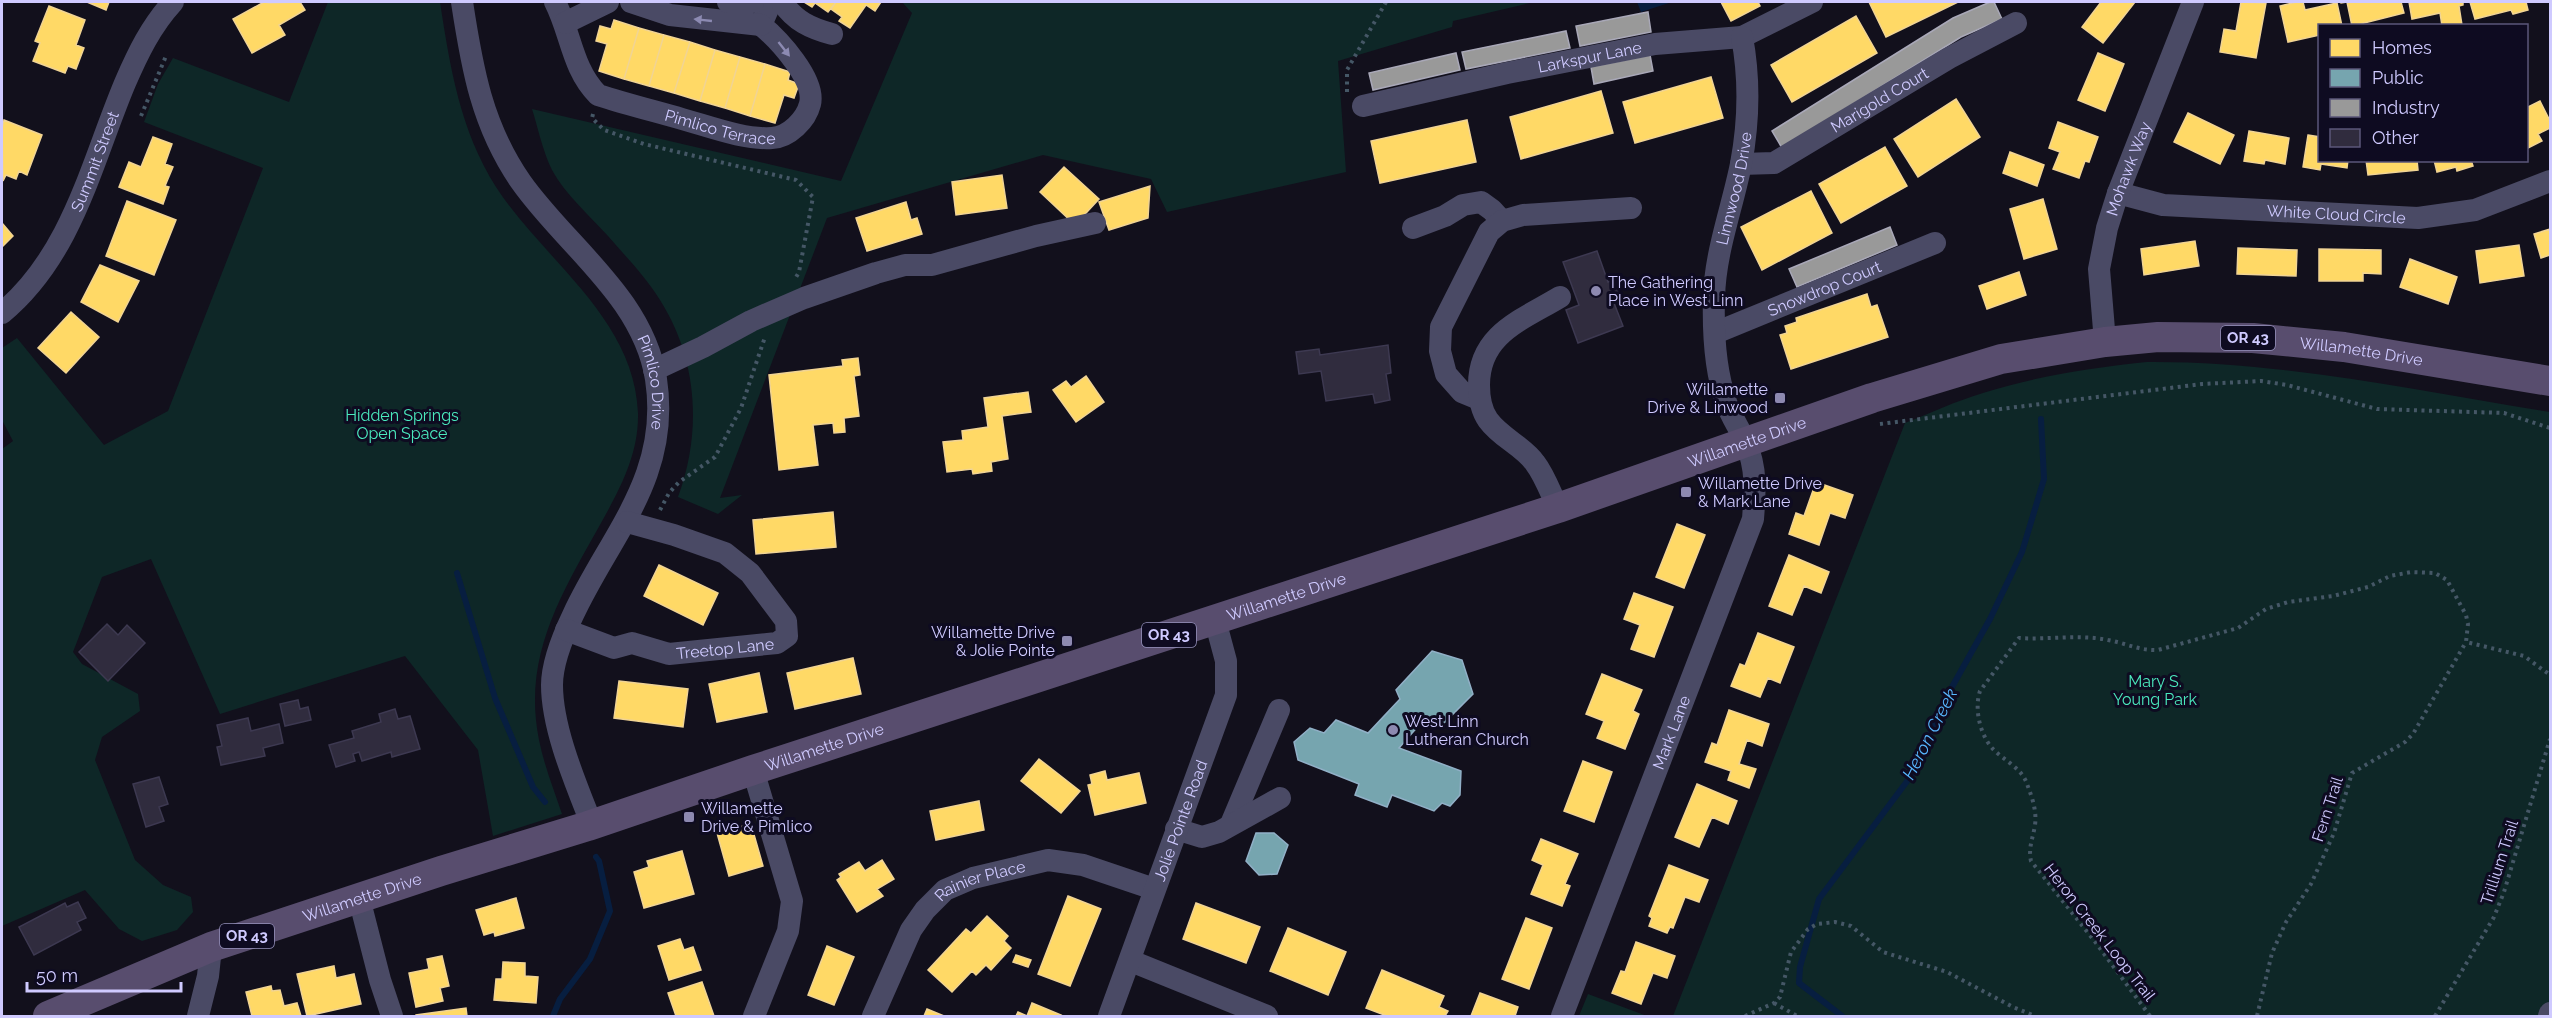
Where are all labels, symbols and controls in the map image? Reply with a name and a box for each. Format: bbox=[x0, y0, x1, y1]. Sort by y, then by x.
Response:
one-way arrow bbox=[693, 15, 712, 25]
legend bbox=[2318, 24, 2528, 162]
text: Homes bbox=[2372, 37, 2432, 58]
street label: Larkspur Lane bbox=[1536, 38, 1643, 77]
one-way arrow bbox=[777, 41, 790, 57]
street label: Marigold Court bbox=[1827, 63, 1933, 137]
text: Public bbox=[2372, 67, 2424, 88]
text: Industry bbox=[2372, 97, 2440, 118]
street label: Pimlico Terrace bbox=[663, 106, 776, 148]
street label: Summit Street bbox=[67, 108, 123, 215]
street label: Mohawk Way bbox=[2102, 119, 2155, 218]
text: Other bbox=[2372, 127, 2420, 148]
street label: Linnwood Drive bbox=[1712, 131, 1756, 247]
street label: White Cloud Circle bbox=[2266, 201, 2406, 227]
street label: Snowdrop Court bbox=[1765, 257, 1885, 320]
place label: The Gathering Place in West Linn bbox=[1608, 273, 1743, 310]
marker: The Gathering Place in West Linn bbox=[1589, 284, 1603, 298]
road number: OR 43 bbox=[2221, 326, 2275, 350]
street label: Pimlico Drive bbox=[633, 332, 667, 431]
street label: Willamette Drive bbox=[2299, 334, 2424, 370]
place label: Willamette Drive & Linwood bbox=[1647, 380, 1768, 417]
marker: Willamette Drive & Linwood bbox=[1773, 391, 1787, 405]
park label: Hidden Springs Open Space bbox=[345, 406, 459, 443]
street label: Willamette Drive bbox=[1685, 413, 1809, 472]
place label: Willamette Drive & Mark Lane bbox=[1698, 474, 1822, 511]
marker: Willamette Drive & Mark Lane bbox=[1679, 485, 1693, 499]
street label: Willamette Drive bbox=[1224, 569, 1348, 625]
place label: Willamette Drive & Jolie Pointe bbox=[931, 623, 1055, 660]
road number: OR 43 bbox=[1142, 623, 1196, 647]
street label: Treetop Lane bbox=[676, 634, 775, 663]
marker: Willamette Drive & Jolie Pointe bbox=[1060, 634, 1074, 648]
park label: Mary S. Young Park bbox=[2113, 672, 2197, 709]
water label: Heron Creek bbox=[1898, 684, 1962, 783]
street label: Mark Lane bbox=[1649, 693, 1694, 772]
place label: West Linn Lutheran Church bbox=[1405, 712, 1529, 749]
street label: Willamette Drive bbox=[762, 719, 886, 776]
marker: West Linn Lutheran Church bbox=[1386, 723, 1400, 737]
street label: Jolie Pointe Road bbox=[1150, 757, 1212, 884]
street label: Fern Trail bbox=[2308, 774, 2347, 844]
place label: Willamette Drive & Pimlico bbox=[701, 799, 812, 836]
marker: Willamette Drive & Pimlico bbox=[682, 810, 696, 824]
street label: Trillium Trail bbox=[2477, 817, 2522, 907]
street label: Rainier Place bbox=[931, 857, 1027, 905]
street label: Heron Creek Loop Trail bbox=[2040, 860, 2160, 1005]
street label: Willamette Drive bbox=[300, 869, 424, 926]
road number: OR 43 bbox=[220, 924, 274, 948]
scale bar bbox=[27, 955, 182, 993]
text: 50 m bbox=[36, 965, 78, 986]

